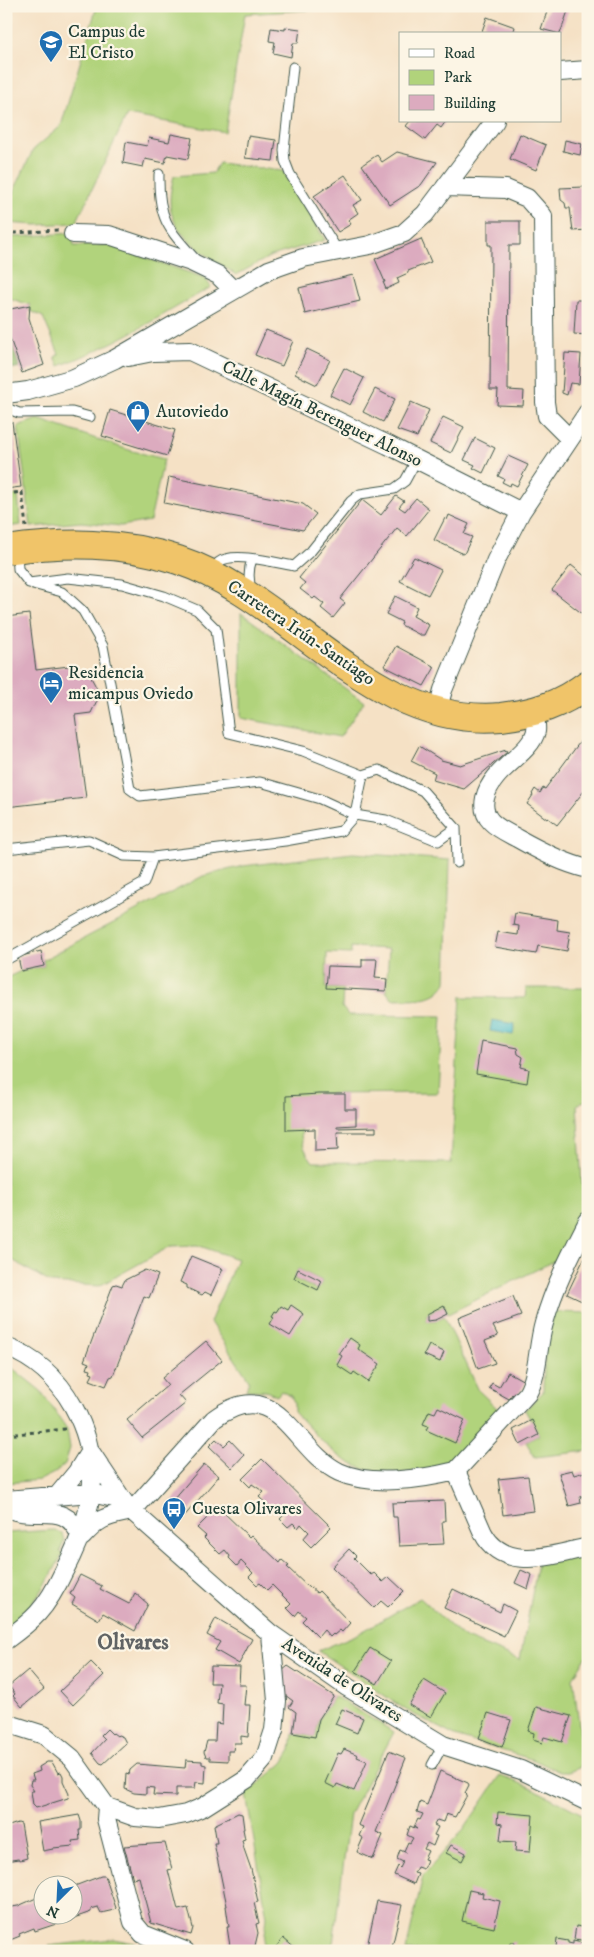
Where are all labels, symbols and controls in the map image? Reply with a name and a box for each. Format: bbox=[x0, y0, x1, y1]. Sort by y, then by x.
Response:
place label: Campus de El Cristo bbox=[68, 21, 145, 64]
school or university icon: Campus de El Cristo bbox=[38, 29, 64, 63]
legend bbox=[399, 32, 562, 122]
text: Road bbox=[444, 44, 476, 63]
text: Park bbox=[444, 68, 473, 87]
text: Building bbox=[444, 94, 496, 113]
street label: Calle Magín Berenguer Alonso bbox=[218, 356, 426, 472]
shop icon: Autoviedo bbox=[125, 399, 151, 433]
place label: Autoviedo bbox=[156, 401, 229, 423]
street label: Carretera Irún-Santiago bbox=[223, 575, 379, 691]
place label: Residencia micampus Oviedo bbox=[68, 662, 193, 705]
hotel icon: Residencia micampus Oviedo bbox=[38, 670, 64, 704]
bus stop icon: Cuesta Olivares bbox=[161, 1496, 187, 1530]
place label: Cuesta Olivares bbox=[192, 1498, 302, 1520]
district label: Olivares bbox=[97, 1629, 169, 1656]
street label: Avenida de Olivares bbox=[277, 1633, 407, 1727]
north arrow bbox=[32, 1874, 82, 1924]
text: N bbox=[44, 1900, 62, 1922]

